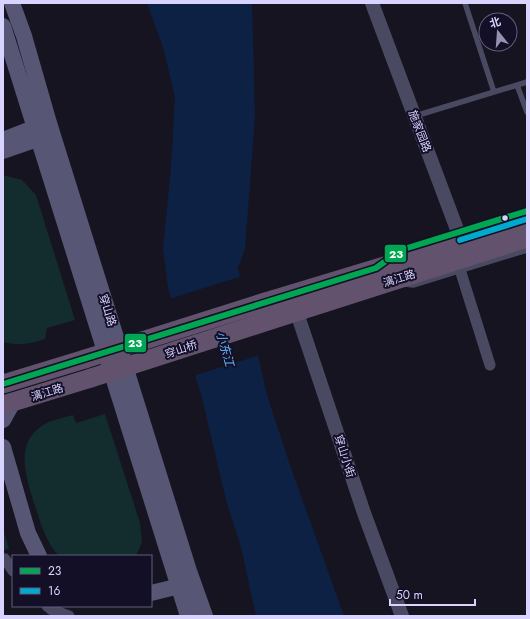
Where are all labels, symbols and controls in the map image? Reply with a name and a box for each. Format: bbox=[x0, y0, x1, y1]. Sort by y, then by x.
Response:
north arrow bbox=[478, 12, 518, 52]
text: 北 bbox=[487, 13, 503, 32]
street label: 施家园路 bbox=[405, 108, 435, 154]
unlabelled marker bbox=[500, 213, 510, 223]
line badge: 23 bbox=[384, 244, 407, 263]
text: 23 bbox=[389, 246, 403, 262]
street label: 漓江路 bbox=[381, 266, 417, 290]
street label: 穿山路 bbox=[96, 292, 120, 328]
water label: 小东江 bbox=[211, 329, 239, 371]
line badge: 23 bbox=[124, 333, 147, 353]
text: 23 bbox=[128, 335, 142, 351]
street label: 穿山桥 bbox=[163, 336, 199, 362]
street label: 漓江路 bbox=[29, 380, 65, 404]
street label: 穿山小街 bbox=[331, 433, 359, 479]
legend bbox=[12, 555, 152, 607]
text: 23 bbox=[48, 562, 62, 580]
scale bar bbox=[390, 581, 475, 607]
text: 16 bbox=[48, 582, 60, 600]
text: 50 m bbox=[396, 586, 423, 604]

